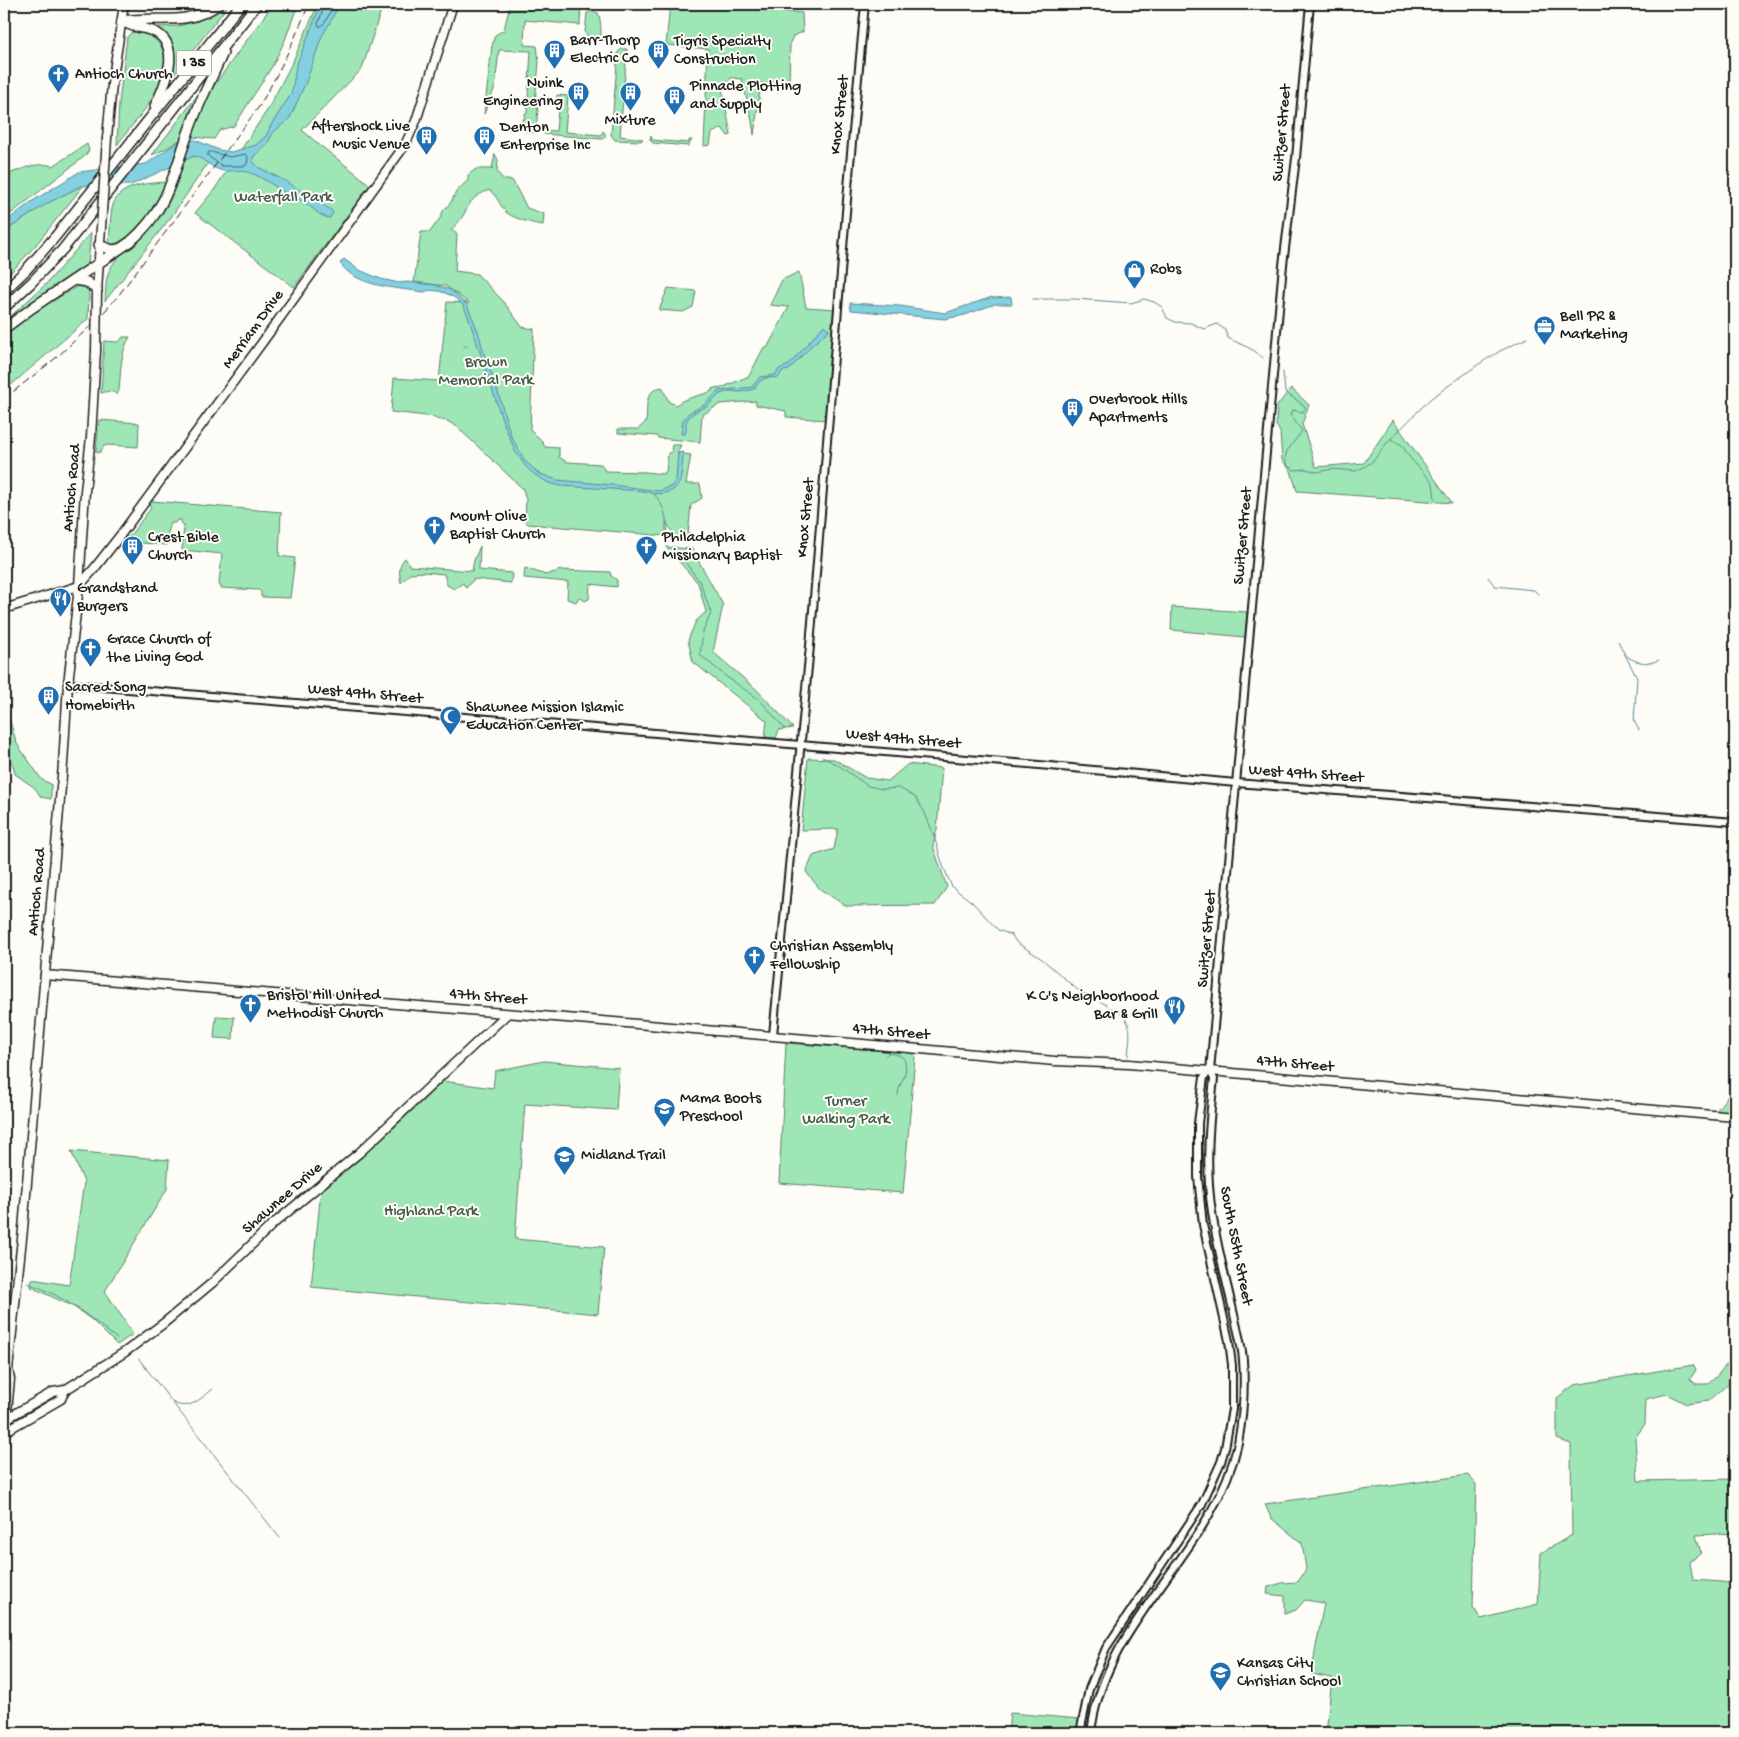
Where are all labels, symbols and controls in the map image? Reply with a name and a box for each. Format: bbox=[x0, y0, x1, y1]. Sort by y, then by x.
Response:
place label: Barr-Thorp Electric Co bbox=[569, 32, 640, 69]
place label: Tigris Specialty Construction bbox=[673, 33, 771, 70]
building icon: Barr-Thorp Electric Co bbox=[542, 38, 566, 69]
building icon: Tigris Specialty Construction bbox=[646, 39, 670, 70]
road number: I 35 bbox=[176, 50, 212, 76]
church icon: Antioch Church bbox=[47, 63, 71, 94]
place label: Antioch Church bbox=[75, 66, 173, 85]
street label: Knox Street bbox=[827, 73, 855, 156]
place label: Nuink Engineering bbox=[483, 75, 565, 112]
place label: Pinnacle Plotting and Supply bbox=[689, 78, 801, 115]
building icon: Mixture bbox=[618, 80, 642, 111]
building icon: Nuink Engineering bbox=[567, 81, 591, 112]
street label: Switzer Street bbox=[1269, 82, 1297, 182]
building icon: Pinnacle Plotting and Supply bbox=[662, 84, 686, 115]
place label: Mixture bbox=[605, 112, 656, 131]
place label: Aftershock Live Music Venue bbox=[311, 118, 411, 155]
place label: Denton Enterprise Inc bbox=[499, 119, 590, 156]
building icon: Aftershock Live Music Venue bbox=[414, 124, 438, 155]
building icon: Denton Enterprise Inc bbox=[472, 125, 496, 156]
park label: Waterfall Park bbox=[234, 189, 334, 208]
shop icon: Robs bbox=[1122, 258, 1146, 289]
place label: Robs bbox=[1150, 261, 1182, 280]
street label: Merriam Drive bbox=[219, 286, 289, 373]
place label: Bell PR & Marketing bbox=[1559, 308, 1628, 345]
office icon: Bell PR & Marketing bbox=[1532, 314, 1556, 345]
park label: Brown Memorial Park bbox=[439, 354, 535, 391]
place label: Overbrook Hills Apartments bbox=[1089, 391, 1188, 428]
building icon: Overbrook Hills Apartments bbox=[1061, 397, 1085, 428]
street label: Antioch Road bbox=[60, 442, 86, 533]
street label: Knox Street bbox=[794, 476, 820, 558]
street label: Switzer Street bbox=[1230, 485, 1258, 585]
place label: Mount Olive Baptist Church bbox=[449, 508, 546, 545]
church icon: Mount Olive Baptist Church bbox=[422, 514, 446, 545]
place label: Crest Bible Church bbox=[148, 529, 219, 566]
place label: Philadelphia Missionary Baptist bbox=[661, 529, 783, 566]
building icon: Crest Bible Church bbox=[120, 535, 144, 566]
church icon: Philadelphia Missionary Baptist bbox=[634, 535, 658, 566]
place label: Grandstand Burgers bbox=[76, 580, 159, 617]
restaurant icon: Grandstand Burgers bbox=[49, 586, 73, 617]
place label: Grace Church of the Living God bbox=[106, 631, 212, 668]
church icon: Grace Church of the Living God bbox=[79, 637, 103, 668]
place label: Sacred Song Homebirth bbox=[65, 679, 146, 716]
street label: West 49th Street bbox=[307, 681, 425, 710]
building icon: Sacred Song Homebirth bbox=[37, 685, 61, 716]
place label: Shawnee Mission Islamic Education Center bbox=[466, 699, 624, 736]
mosque icon: Shawnee Mission Islamic Education Center bbox=[438, 705, 462, 736]
street label: West 49th Street bbox=[845, 726, 963, 755]
street label: West 49th Street bbox=[1248, 762, 1366, 789]
street label: Antioch Road bbox=[25, 846, 51, 937]
street label: Switzer Street bbox=[1194, 888, 1222, 988]
place label: Christian Assembly Fellowship bbox=[769, 938, 893, 975]
church icon: Christian Assembly Fellowship bbox=[742, 944, 766, 975]
street label: 47th Street bbox=[449, 985, 529, 1011]
place label: Bristol Hill United Methodist Church bbox=[266, 987, 384, 1024]
place label: K C's Neighborhood Bar & Grill bbox=[1026, 988, 1160, 1025]
church icon: Bristol Hill United Methodist Church bbox=[239, 993, 263, 1024]
restaurant icon: K C's Neighborhood Bar & Grill bbox=[1162, 994, 1186, 1025]
street label: 47th Street bbox=[852, 1020, 932, 1046]
street label: 47th Street bbox=[1256, 1052, 1336, 1078]
place label: Mama Boots Preschool bbox=[679, 1090, 762, 1127]
park label: Turner Walking Park bbox=[802, 1093, 892, 1130]
school or university icon: Mama Boots Preschool bbox=[652, 1096, 676, 1127]
school or university icon: Midland Trail bbox=[553, 1144, 577, 1175]
place label: Midland Trail bbox=[581, 1147, 666, 1166]
street label: Shawnee Drive bbox=[239, 1159, 328, 1239]
street label: South 55th Street bbox=[1214, 1185, 1256, 1308]
park label: Highland Park bbox=[384, 1203, 480, 1222]
place label: Kansas City Christian School bbox=[1237, 1655, 1341, 1692]
school or university icon: Kansas City Christian School bbox=[1209, 1661, 1233, 1692]

